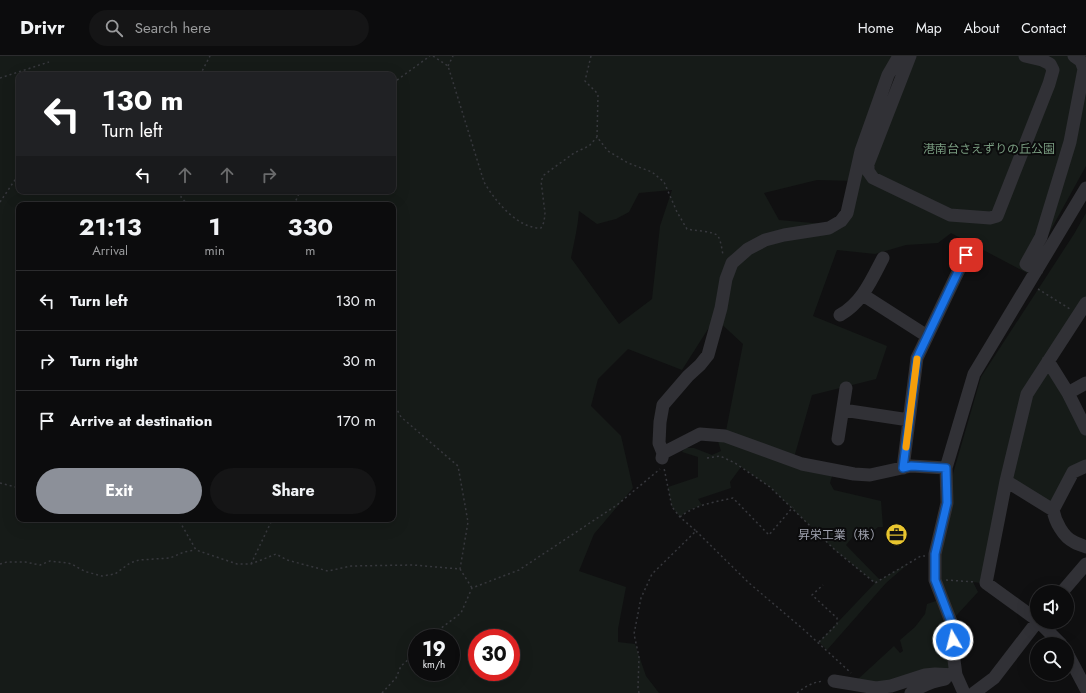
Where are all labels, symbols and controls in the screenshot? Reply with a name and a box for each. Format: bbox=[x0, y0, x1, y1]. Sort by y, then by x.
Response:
search box bbox=[89, 10, 369, 46]
text: Drivr bbox=[20, 14, 65, 41]
icon: search bbox=[103, 17, 125, 39]
text: Search here bbox=[135, 17, 211, 39]
text: Home bbox=[858, 18, 894, 38]
text: Map bbox=[916, 18, 942, 38]
text: About bbox=[964, 18, 999, 38]
text: Contact bbox=[1021, 18, 1066, 38]
text: 130 m bbox=[102, 80, 184, 121]
icon: left bbox=[36, 88, 88, 140]
text: Turn left bbox=[102, 118, 162, 144]
park label: 港南台さえずりの丘公園 bbox=[923, 140, 1055, 158]
icon: left bbox=[132, 164, 154, 186]
icon: ahead bbox=[174, 164, 196, 186]
icon: ahead bbox=[216, 164, 238, 186]
icon: right bbox=[258, 164, 280, 186]
text: 21:13 bbox=[79, 209, 142, 244]
text: 1 bbox=[208, 209, 221, 244]
text: 330 bbox=[288, 209, 333, 244]
pin bbox=[949, 238, 983, 272]
text: Arrival bbox=[92, 241, 128, 260]
text: min bbox=[204, 241, 225, 260]
text: m bbox=[305, 241, 315, 260]
icon: arrive bbox=[955, 244, 977, 266]
icon: left bbox=[36, 290, 58, 312]
text: Turn left bbox=[70, 290, 128, 312]
text: 130 m bbox=[336, 290, 376, 312]
icon: right bbox=[36, 350, 58, 372]
text: Turn right bbox=[70, 350, 138, 372]
text: 30 m bbox=[343, 350, 376, 372]
icon: arrive bbox=[36, 410, 58, 432]
text: Arrive at destination bbox=[70, 410, 212, 432]
text: 170 m bbox=[336, 410, 376, 432]
button: Exit bbox=[36, 468, 202, 514]
button: Share bbox=[210, 468, 376, 514]
office icon: 昇栄工業（株） bbox=[884, 522, 910, 548]
place label: 昇栄工業（株） bbox=[798, 526, 882, 544]
map controls bbox=[1030, 585, 1074, 681]
button: sound bbox=[1030, 585, 1074, 629]
position arrow bbox=[932, 619, 974, 661]
speed limit sign: 30 bbox=[468, 629, 520, 681]
text: 19 bbox=[422, 635, 446, 664]
button: search bbox=[1030, 637, 1074, 681]
text: km/h bbox=[423, 657, 445, 672]

